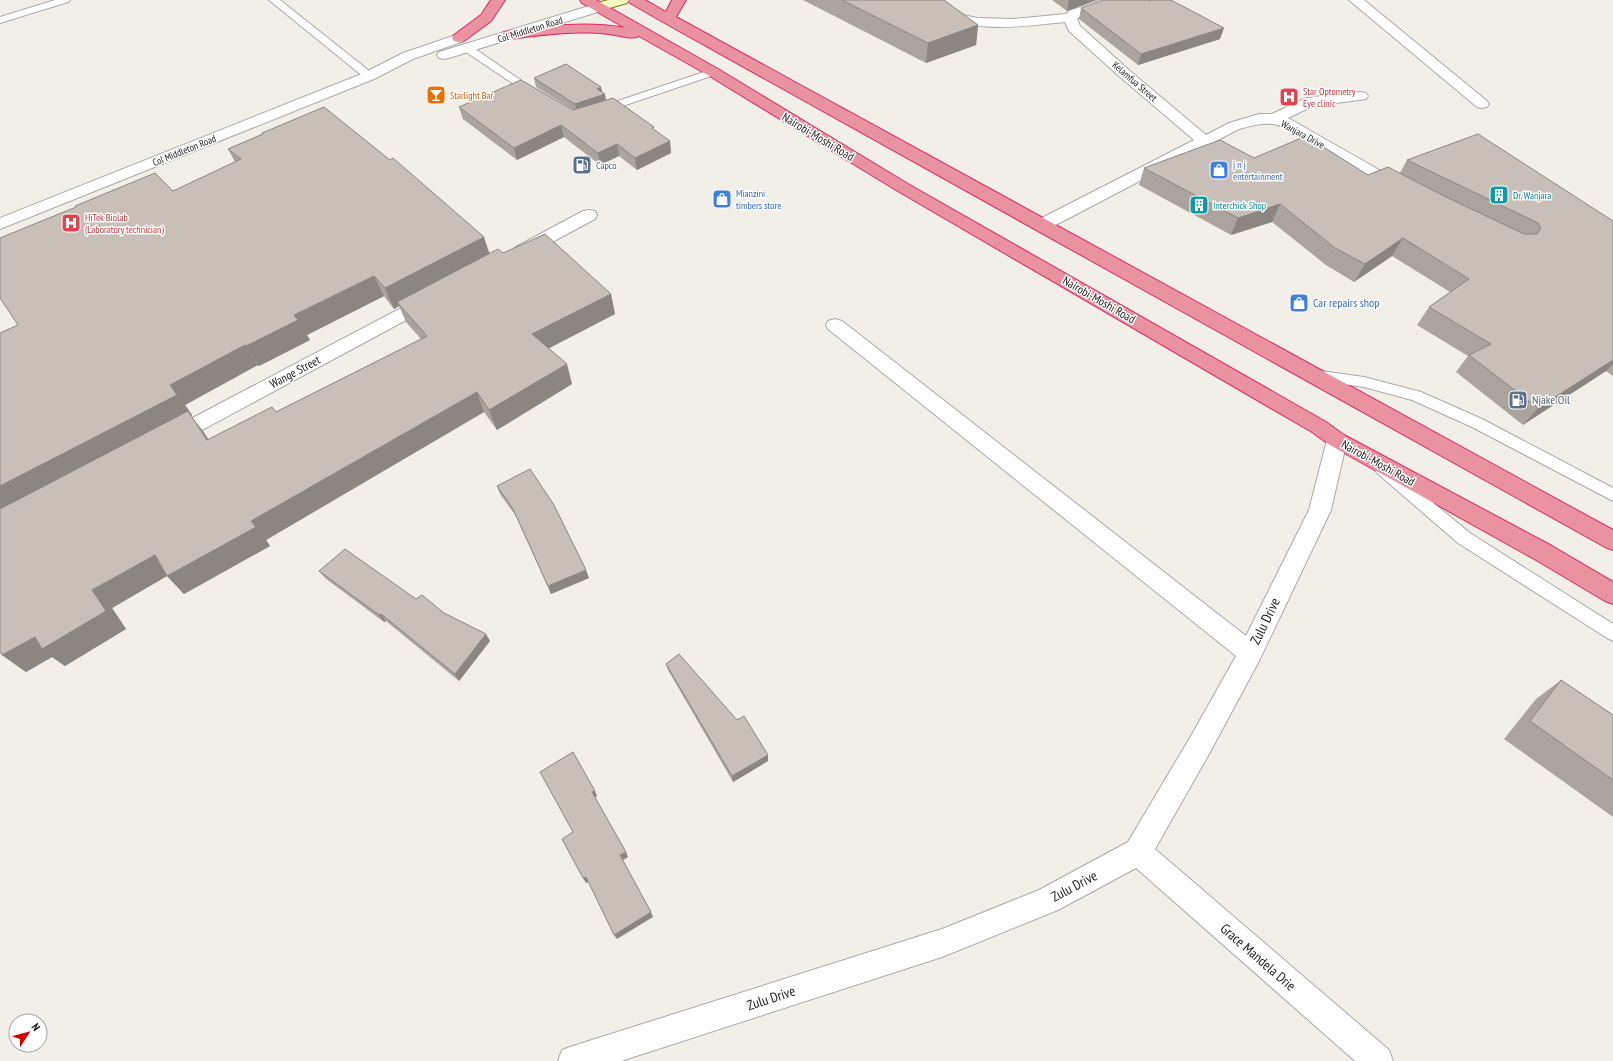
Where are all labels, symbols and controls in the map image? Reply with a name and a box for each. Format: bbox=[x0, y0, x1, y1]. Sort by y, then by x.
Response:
street label: Col Middleton Road bbox=[496, 13, 564, 46]
street label: Kelamfua Street bbox=[1110, 58, 1160, 105]
bar icon: Starlight Bar bbox=[425, 84, 447, 106]
place label: Star Optometry Eye clinic bbox=[1303, 85, 1356, 110]
hospital icon: Star Optometry Eye clinic bbox=[1278, 86, 1300, 108]
place label: Starlight Bar bbox=[450, 89, 494, 102]
street label: Nairobi-Moshi Road bbox=[779, 109, 857, 164]
street label: Wanjara Drive bbox=[1279, 117, 1327, 152]
street label: Col Middleton Road bbox=[151, 132, 218, 169]
fuel station icon: Capco bbox=[571, 154, 593, 176]
place label: j n j entertainment bbox=[1233, 158, 1283, 183]
place label: Capco bbox=[596, 159, 617, 172]
shop icon: j n j entertainment bbox=[1208, 159, 1230, 181]
building icon: Dr. Wanjara bbox=[1488, 184, 1510, 206]
place label: Mianzini timbers store bbox=[736, 187, 781, 212]
shop icon: Mianzini timbers store bbox=[711, 188, 733, 210]
place label: Dr. Wanjara bbox=[1513, 189, 1551, 202]
building icon: Interchick Shop bbox=[1188, 194, 1210, 216]
place label: Interchick Shop bbox=[1213, 199, 1266, 212]
place label: HiTek Biolab (Laboratory technician) bbox=[85, 211, 164, 236]
hospital icon: HiTek Biolab (Laboratory technician) bbox=[60, 212, 82, 234]
street label: Nairobi-Moshi Road bbox=[1060, 273, 1138, 326]
shop icon: Car repairs shop bbox=[1288, 292, 1310, 314]
place label: Car repairs shop bbox=[1313, 295, 1379, 310]
street label: Wange Street bbox=[267, 352, 323, 391]
fuel station icon: Njake Oil bbox=[1507, 389, 1529, 411]
place label: Njake Oil bbox=[1532, 392, 1570, 407]
street label: Nairobi-Moshi Road bbox=[1339, 436, 1417, 489]
street label: Zulu Drive bbox=[1246, 595, 1284, 647]
street label: Zulu Drive bbox=[1048, 866, 1100, 906]
street label: Grace Mandela Drie bbox=[1217, 919, 1300, 995]
street label: Zulu Drive bbox=[745, 982, 798, 1014]
north arrow bbox=[8, 1013, 48, 1053]
text: N bbox=[29, 1021, 44, 1034]

